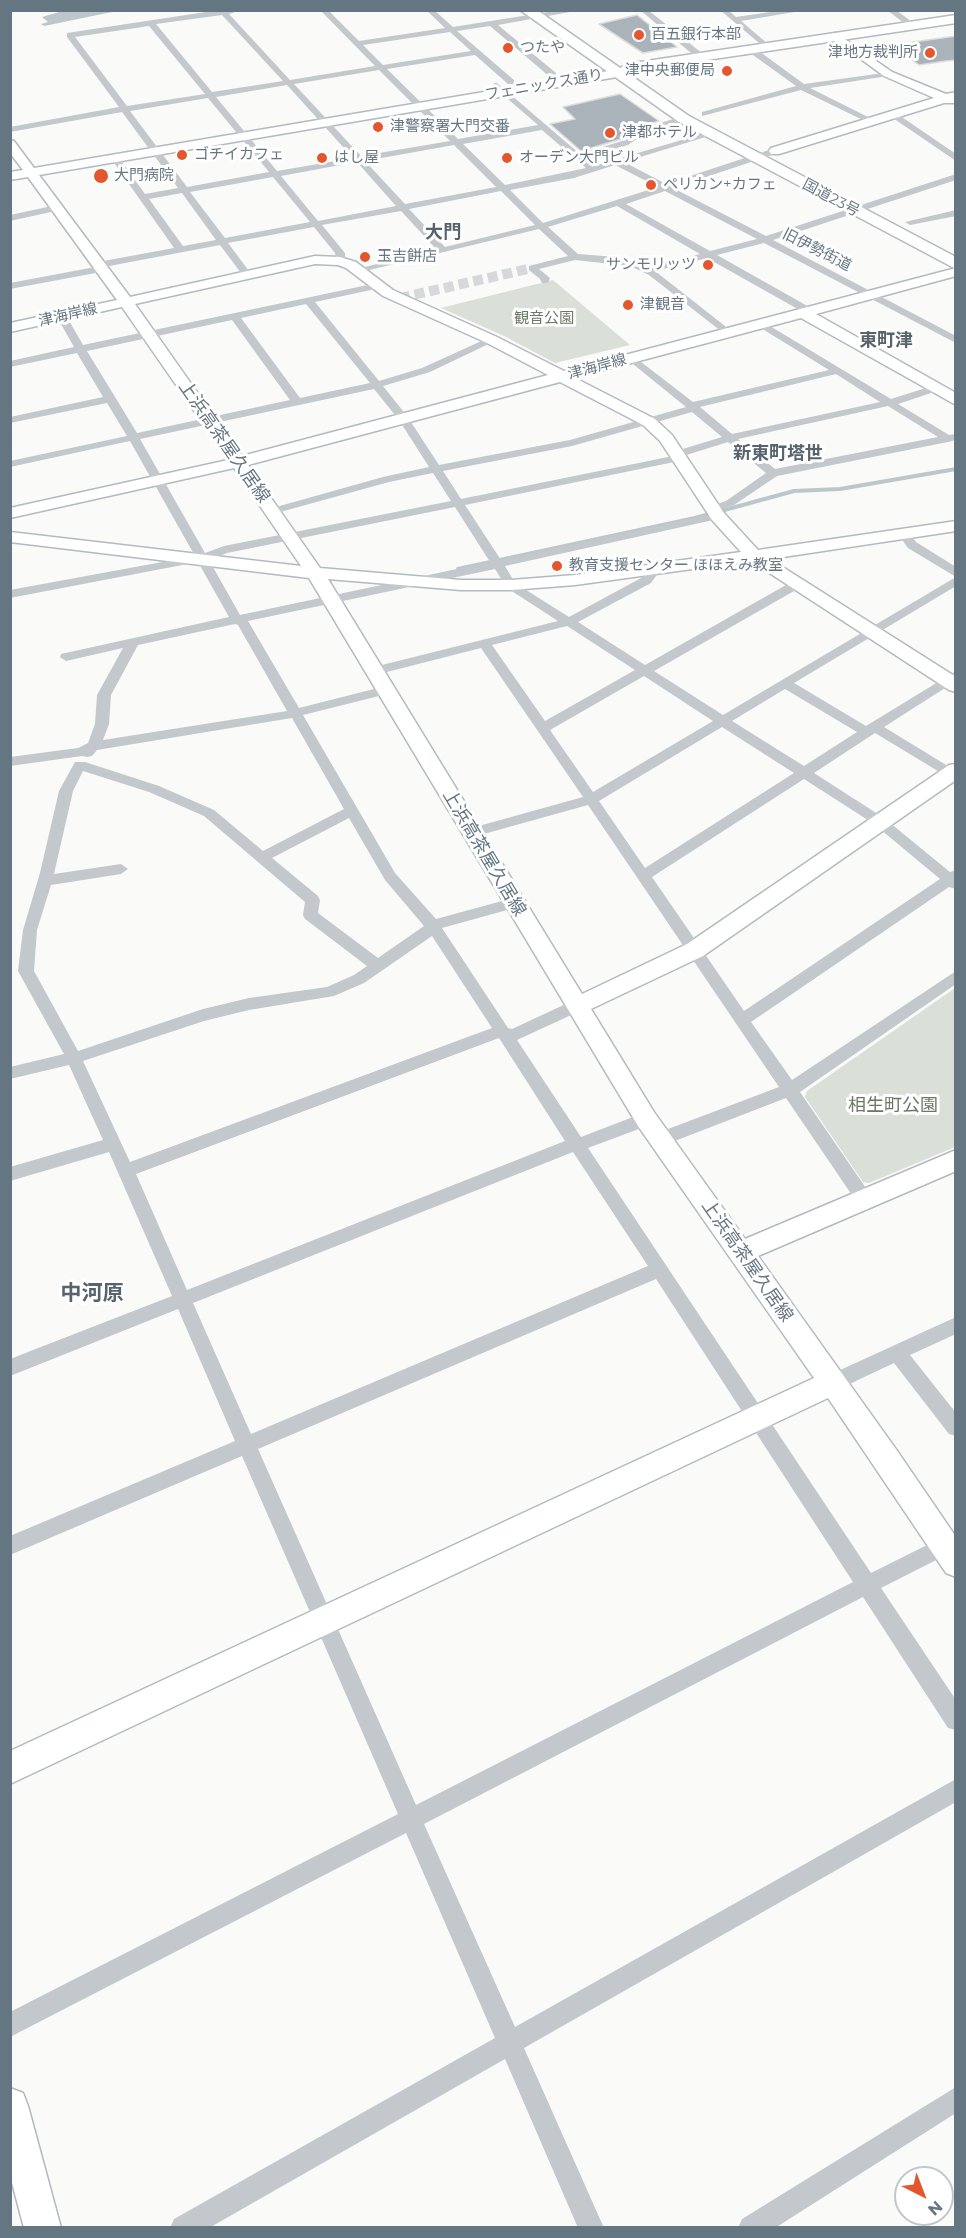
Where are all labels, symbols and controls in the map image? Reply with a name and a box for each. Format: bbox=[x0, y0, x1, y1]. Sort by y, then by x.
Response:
place label: 百五銀行本部 bbox=[651, 26, 741, 44]
marker: 百五銀行本部 bbox=[632, 28, 646, 42]
place label: つたや bbox=[520, 39, 565, 57]
marker: つたや bbox=[501, 41, 515, 55]
place label: 津地方裁判所 bbox=[828, 44, 918, 62]
marker: 津地方裁判所 bbox=[923, 46, 937, 60]
place label: 津中央郵便局 bbox=[625, 62, 715, 80]
marker: 津中央郵便局 bbox=[720, 64, 734, 78]
street label: フェニックス通り bbox=[483, 66, 605, 104]
place label: 津警察署大門交番 bbox=[390, 118, 510, 136]
marker: 津警察署大門交番 bbox=[371, 120, 385, 134]
place label: 津都ホテル bbox=[622, 124, 697, 142]
marker: 津都ホテル bbox=[603, 126, 617, 140]
place label: ゴチイカフェ bbox=[194, 146, 284, 164]
marker: ゴチイカフェ bbox=[175, 148, 189, 162]
place label: はし屋 bbox=[334, 149, 379, 167]
place label: オーデン大門ビル bbox=[519, 149, 639, 167]
marker: はし屋 bbox=[315, 151, 329, 165]
marker: オーデン大門ビル bbox=[500, 151, 514, 165]
marker: 大門病院 bbox=[92, 167, 110, 185]
place label: 大門病院 bbox=[114, 167, 174, 185]
place label: ペリカン+カフェ bbox=[663, 176, 777, 194]
street label: 国道23号 bbox=[799, 176, 863, 220]
marker: ペリカン+カフェ bbox=[644, 178, 658, 192]
district label: 大門 bbox=[425, 222, 461, 244]
street label: 旧伊勢街道 bbox=[780, 225, 854, 275]
place label: 玉吉餅店 bbox=[377, 248, 437, 266]
marker: 玉吉餅店 bbox=[358, 250, 372, 264]
place label: サンモリッツ bbox=[606, 256, 696, 274]
marker: サンモリッツ bbox=[701, 258, 715, 272]
place label: 津観音 bbox=[640, 296, 685, 314]
marker: 津観音 bbox=[621, 298, 635, 312]
street label: 津海岸線 bbox=[37, 299, 99, 331]
park label: 観音公園 bbox=[514, 310, 574, 328]
district label: 東町津 bbox=[859, 330, 913, 352]
street label: 津海岸線 bbox=[566, 351, 628, 383]
street label: 上浜高茶屋久居線 bbox=[174, 377, 274, 507]
district label: 新東町塔世 bbox=[733, 443, 823, 465]
place label: 教育支援センター ほほえみ教室 bbox=[569, 557, 783, 575]
marker: 教育支援センター ほほえみ教室 bbox=[550, 559, 564, 573]
street label: 上浜高茶屋久居線 bbox=[438, 786, 530, 920]
park label: 相生町公園 bbox=[848, 1095, 938, 1117]
street label: 上浜高茶屋久居線 bbox=[697, 1196, 797, 1326]
district label: 中河原 bbox=[61, 1281, 123, 1307]
north arrow bbox=[894, 2166, 954, 2226]
text: N bbox=[924, 2197, 946, 2220]

